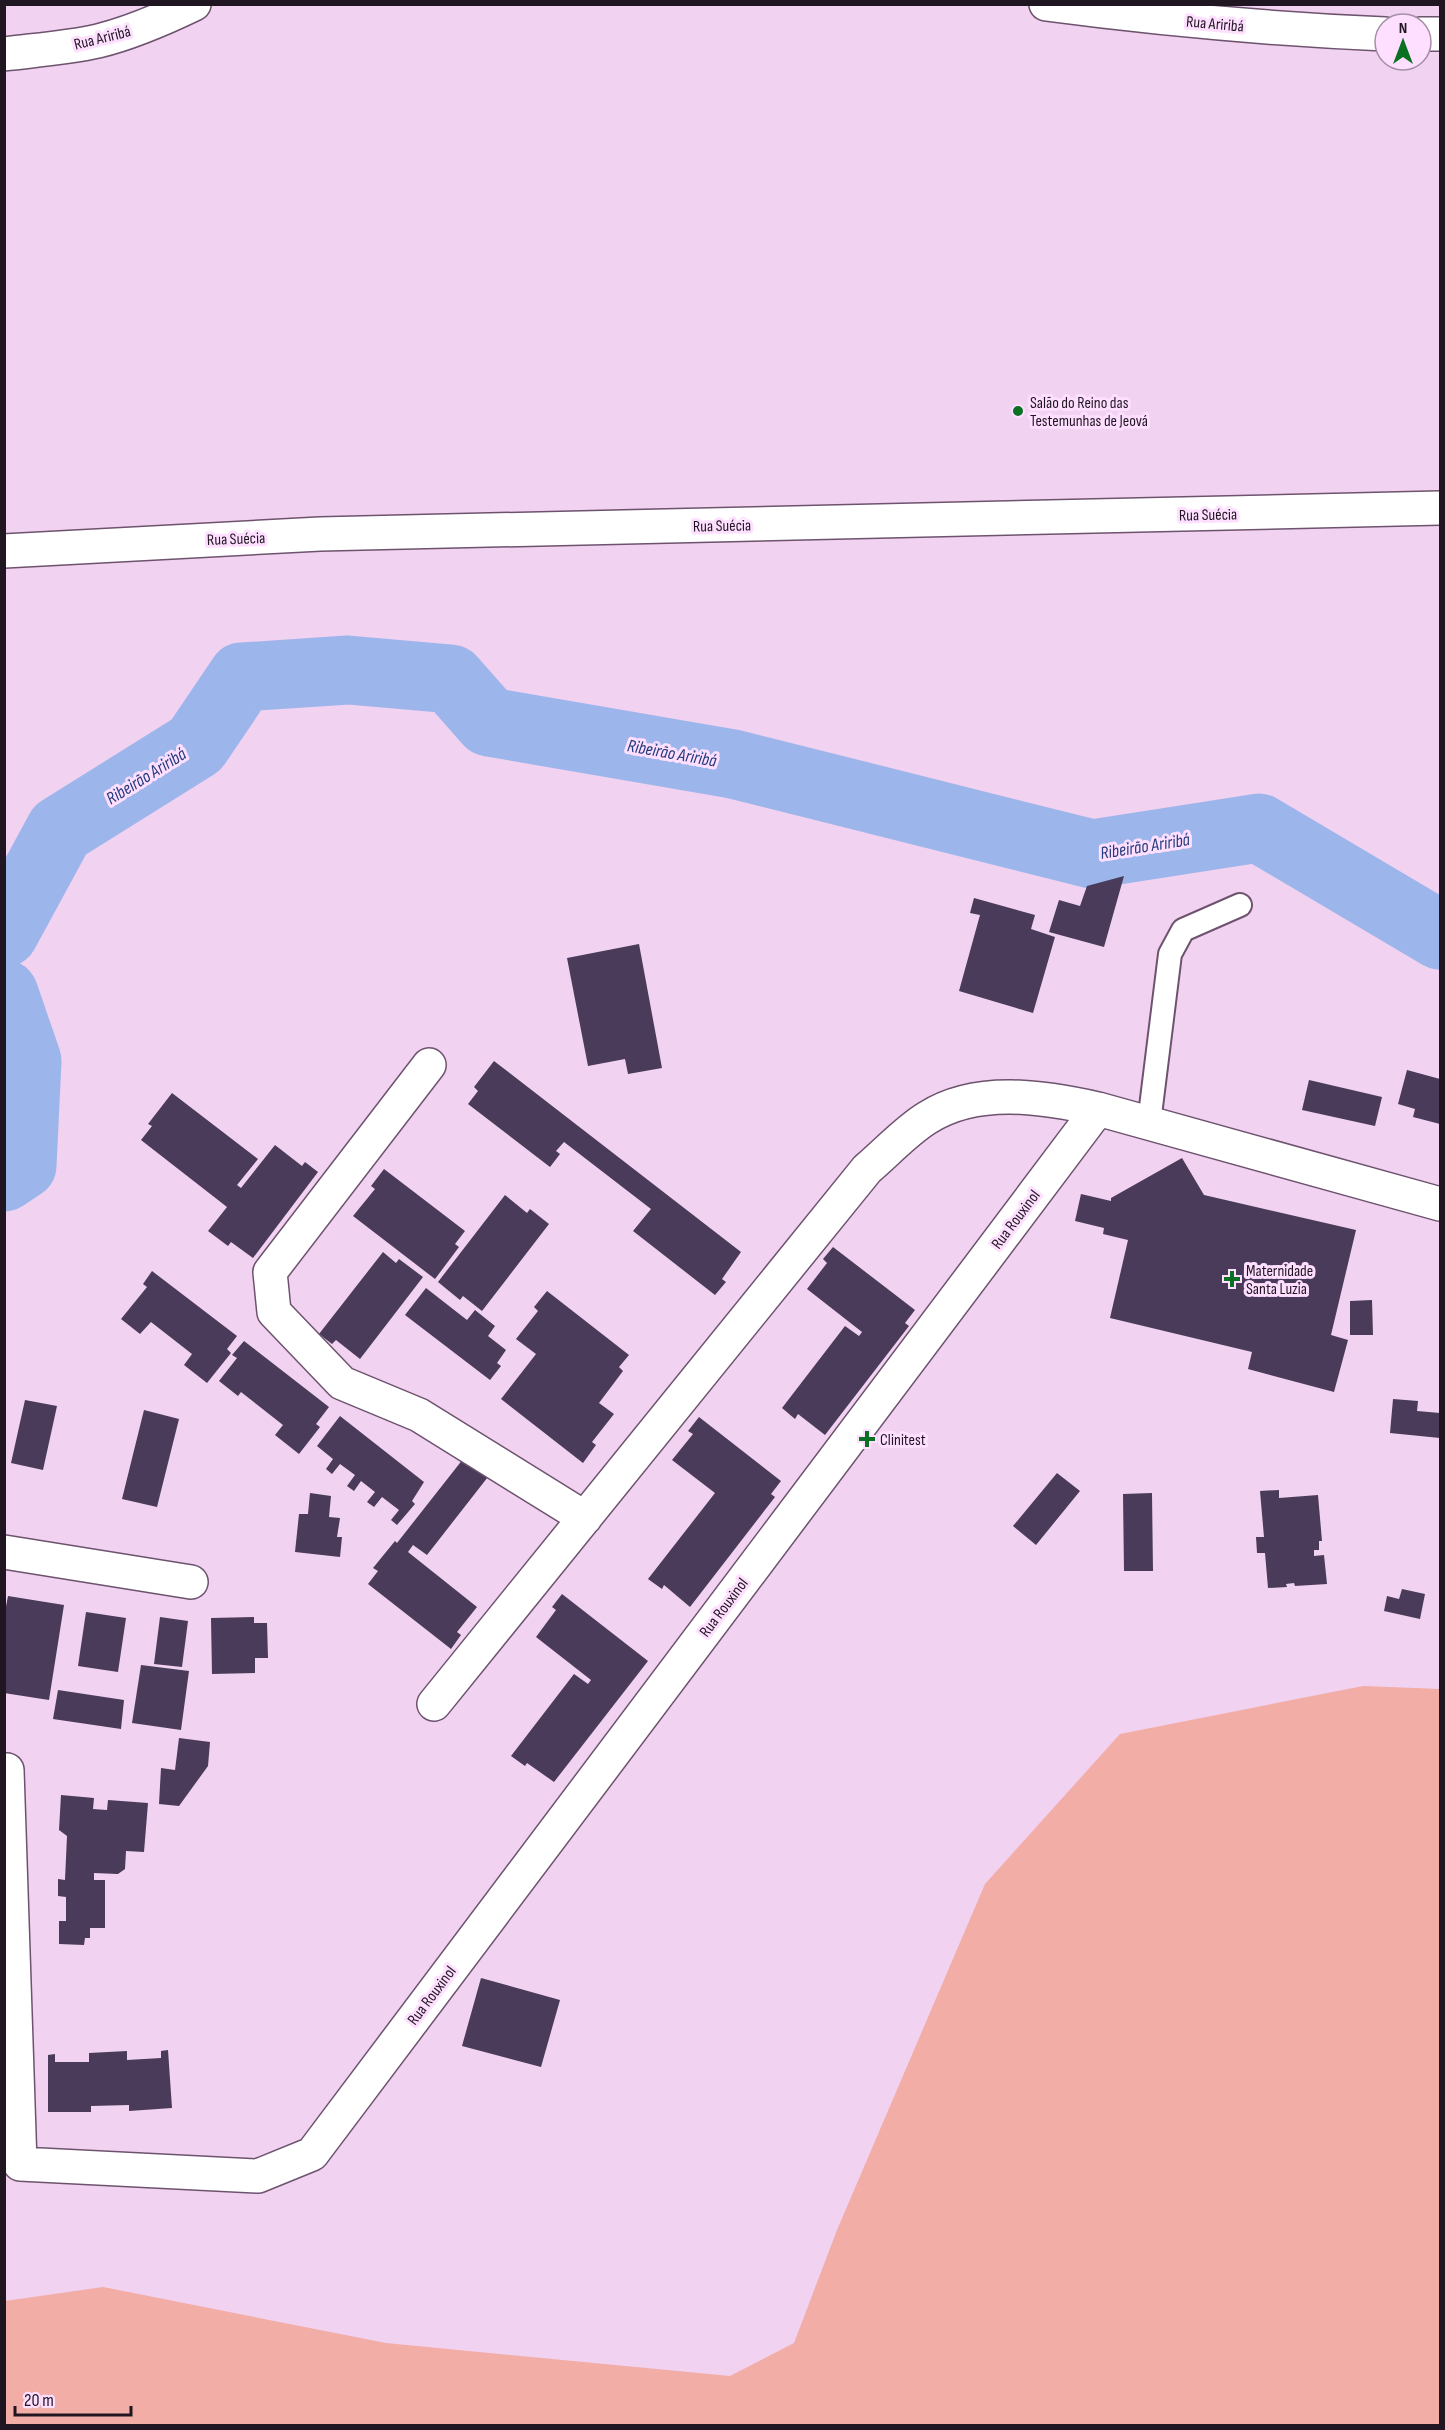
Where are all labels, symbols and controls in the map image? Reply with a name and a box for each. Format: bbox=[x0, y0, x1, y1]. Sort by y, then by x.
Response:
north arrow bbox=[1373, 12, 1433, 72]
street label: Rua Ariribá bbox=[1185, 13, 1245, 36]
text: N bbox=[1399, 19, 1407, 38]
street label: Rua Ariribá bbox=[72, 22, 133, 55]
place label: Salão do Reino das Testemunhas de Jeová bbox=[1030, 394, 1148, 431]
marker: Salão do Reino das Testemunhas de Jeová bbox=[1011, 404, 1025, 418]
street label: Rua Suécia bbox=[1179, 505, 1237, 526]
street label: Rua Suécia bbox=[693, 516, 751, 537]
street label: Rua Suécia bbox=[207, 529, 266, 550]
water label: Ribeirão Ariribá bbox=[626, 735, 719, 772]
water label: Ribeirão Ariribá bbox=[102, 743, 191, 809]
water label: Ribeirão Ariribá bbox=[1099, 829, 1192, 864]
street label: Rua Rouxinol bbox=[988, 1187, 1044, 1253]
place label: Maternidade Santa Luzia bbox=[1246, 1262, 1313, 1299]
marker: Maternidade Santa Luzia bbox=[1223, 1270, 1241, 1288]
marker: Clinitest bbox=[858, 1430, 876, 1448]
place label: Clinitest bbox=[880, 1431, 926, 1450]
street label: Rua Rouxinol bbox=[696, 1575, 752, 1641]
street label: Rua Rouxinol bbox=[404, 1963, 460, 2029]
scale bar bbox=[15, 2379, 130, 2417]
text: 20 m bbox=[24, 2390, 54, 2411]

